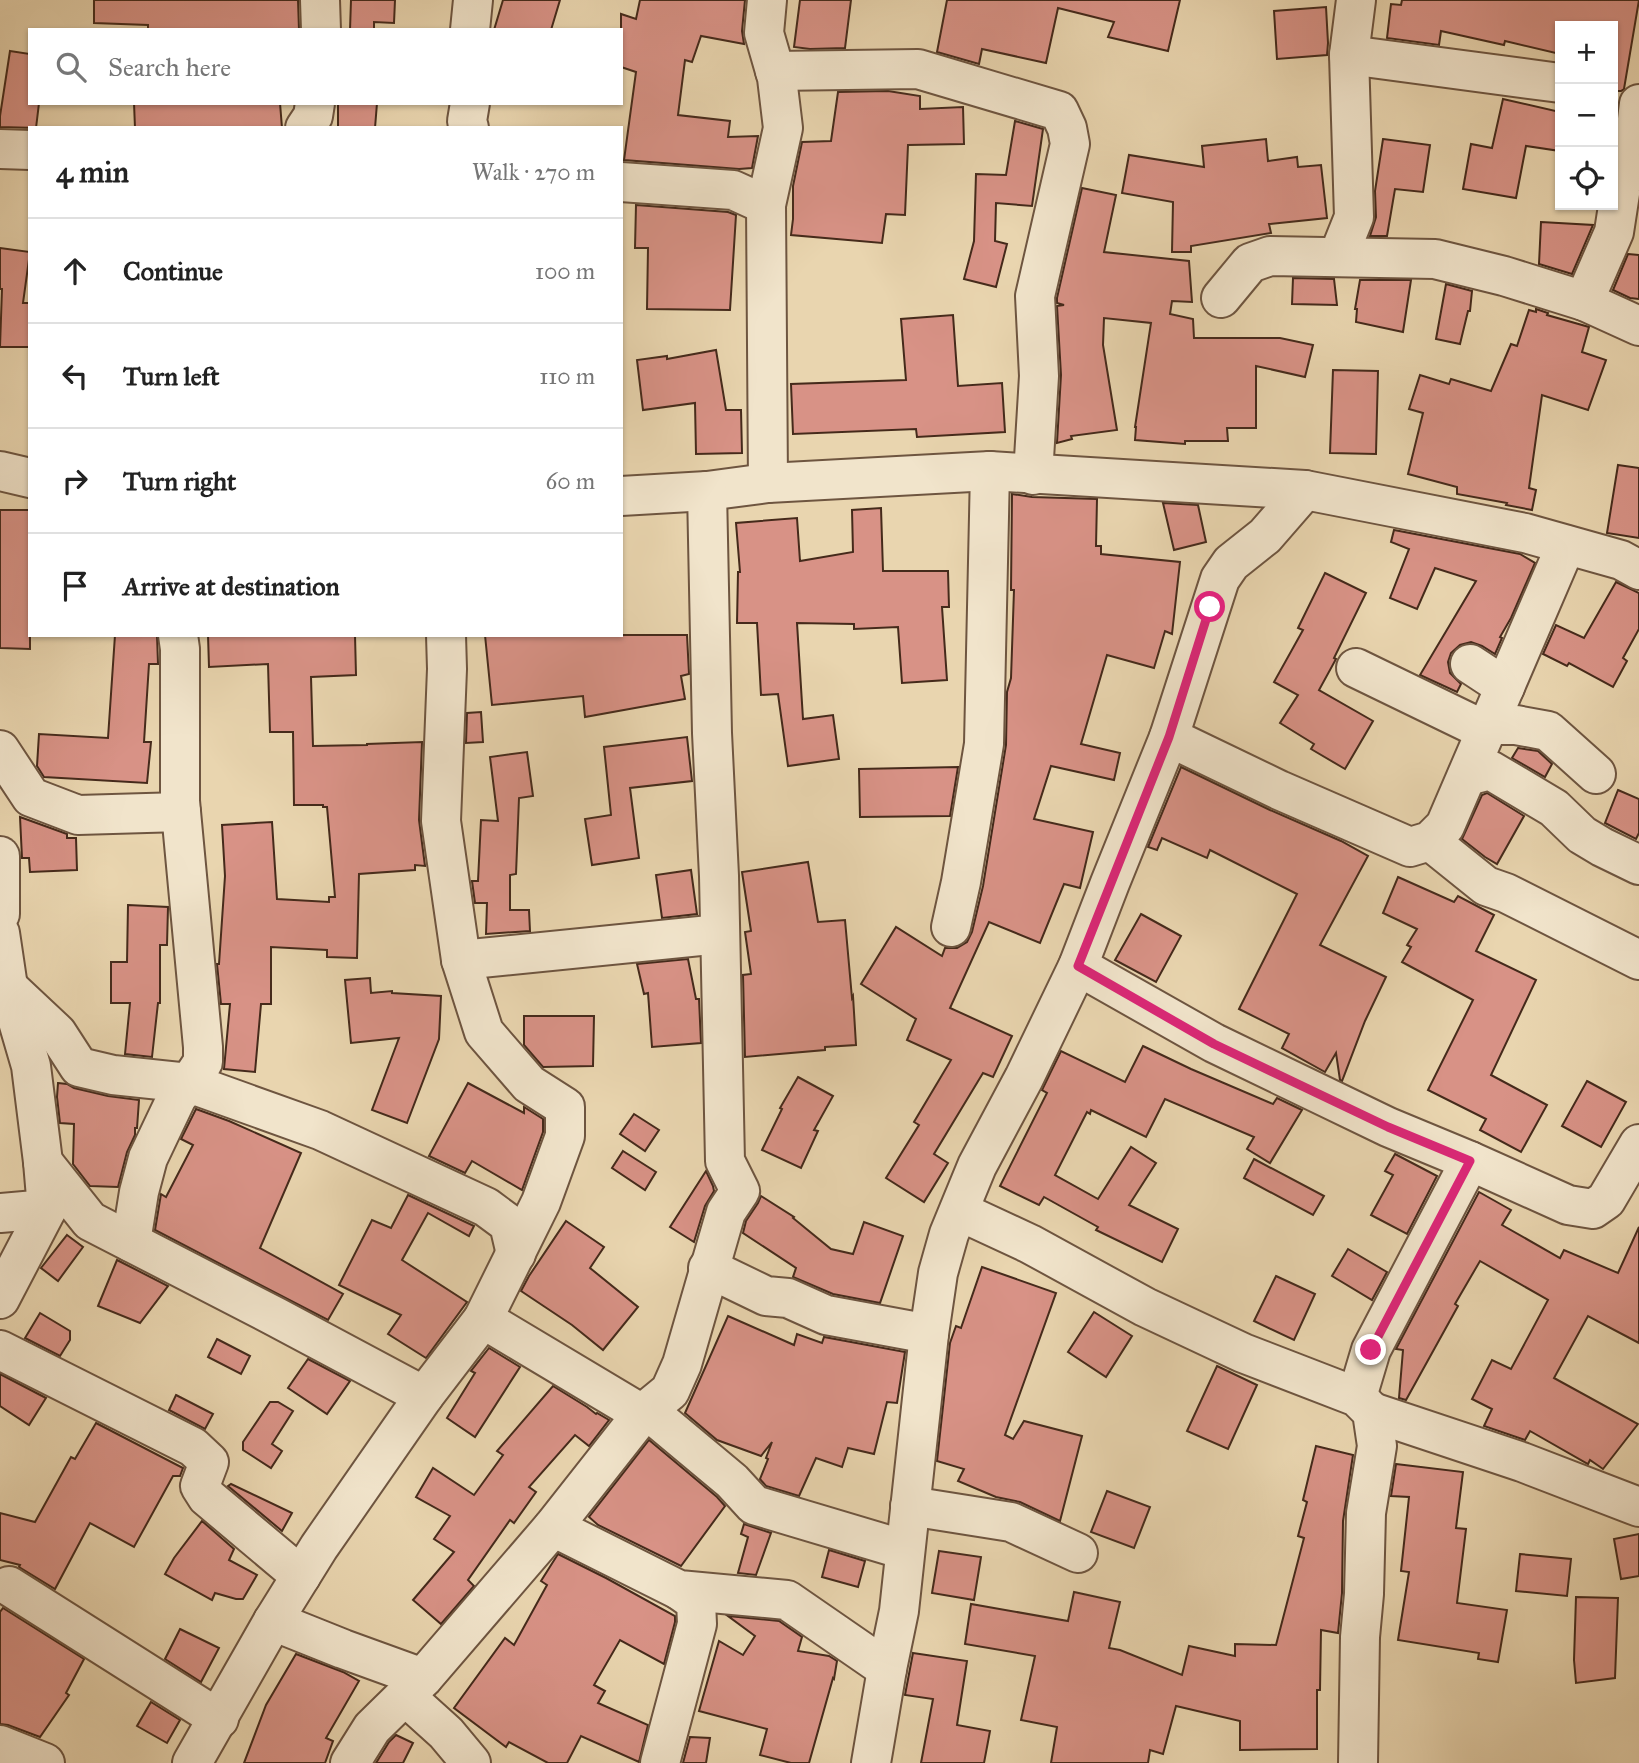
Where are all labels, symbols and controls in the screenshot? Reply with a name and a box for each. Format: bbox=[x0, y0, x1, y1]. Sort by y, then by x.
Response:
map controls bbox=[1555, 21, 1618, 210]
button: + bbox=[1555, 21, 1618, 84]
search box bbox=[28, 28, 623, 105]
icon: search bbox=[52, 48, 90, 86]
text: Search here bbox=[108, 51, 231, 83]
button: − bbox=[1555, 84, 1618, 147]
button: locate bbox=[1555, 147, 1618, 210]
text: 4 min bbox=[56, 154, 129, 190]
text: Walk · 270 m bbox=[472, 158, 595, 186]
icon: ahead bbox=[56, 252, 94, 290]
text: Continue bbox=[123, 255, 223, 287]
text: 100 m bbox=[535, 257, 595, 285]
icon: left bbox=[56, 357, 94, 395]
text: Turn left bbox=[123, 360, 219, 392]
text: 110 m bbox=[539, 362, 595, 390]
icon: right bbox=[56, 462, 94, 500]
text: Turn right bbox=[123, 465, 236, 497]
text: 60 m bbox=[546, 467, 595, 495]
icon: arrive bbox=[56, 567, 94, 605]
text: Arrive at destination bbox=[123, 570, 340, 602]
route start bbox=[1194, 591, 1225, 622]
route end bbox=[1355, 1334, 1386, 1365]

